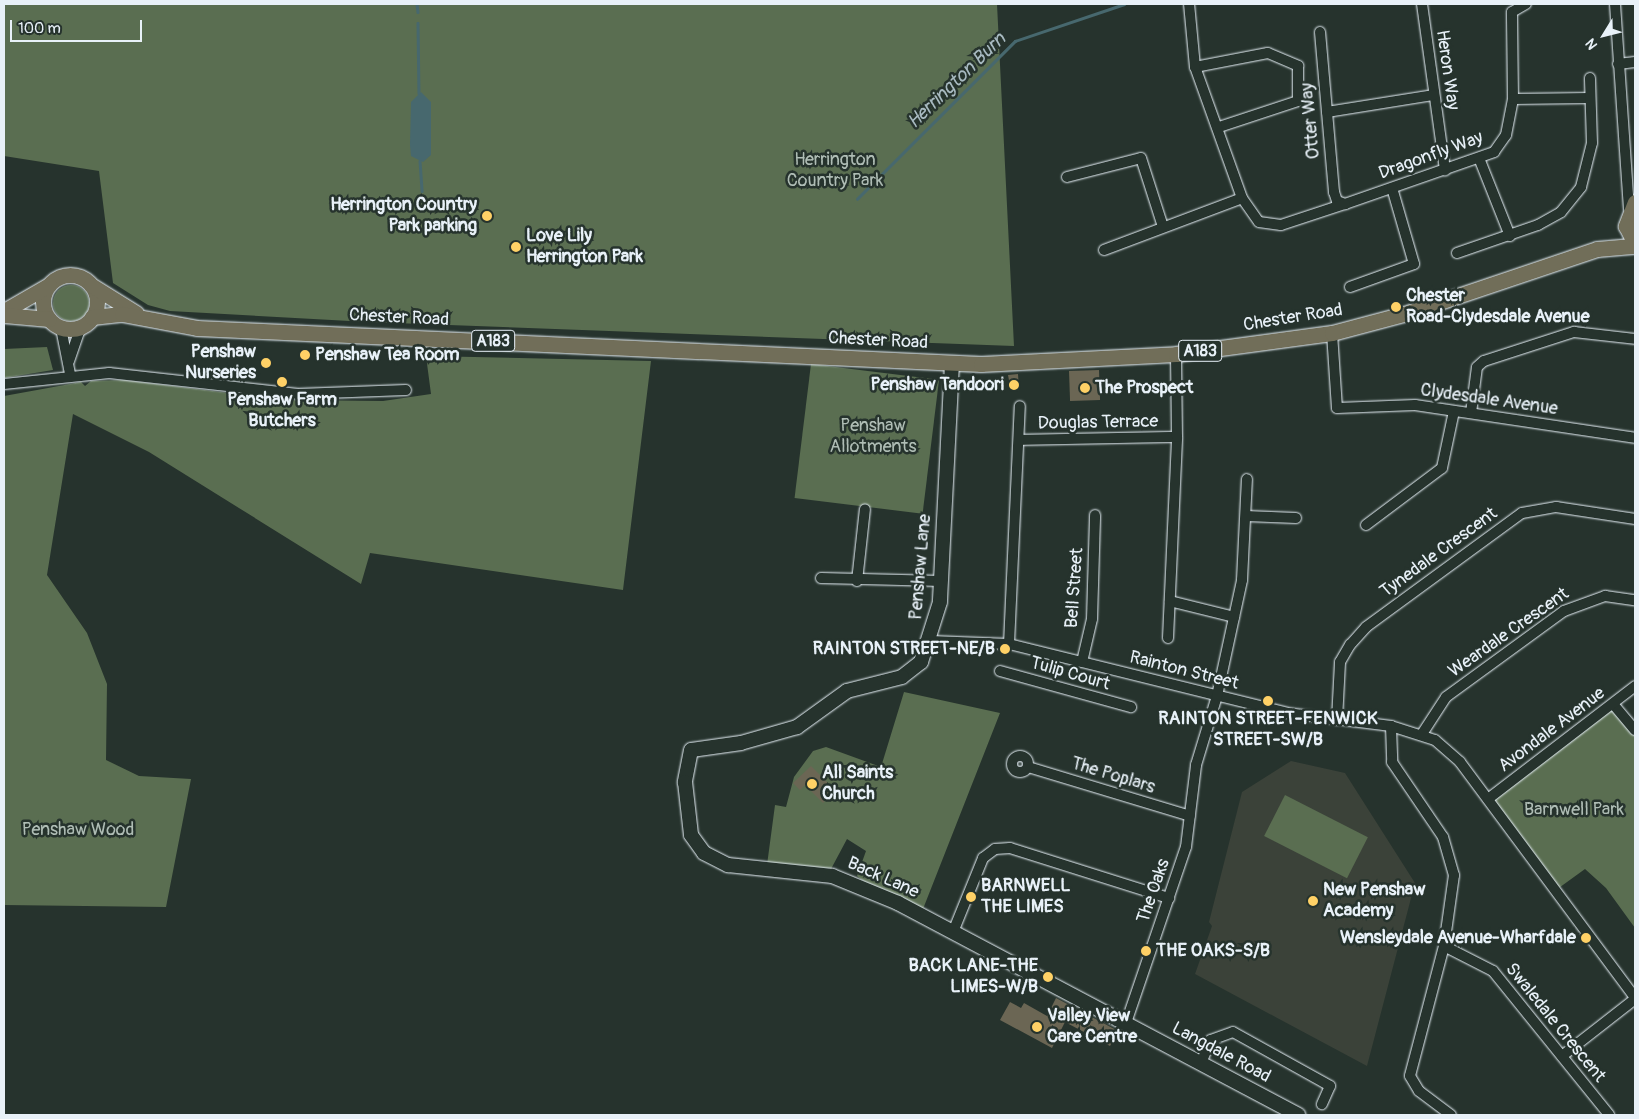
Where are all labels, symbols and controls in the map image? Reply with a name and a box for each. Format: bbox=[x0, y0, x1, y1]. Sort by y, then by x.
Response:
scale bar bbox=[12, 10, 145, 42]
north arrow bbox=[1579, 10, 1629, 60]
text: 100 m bbox=[18, 19, 61, 38]
water label: Herrington Burn bbox=[903, 28, 1011, 134]
street label: Heron Way bbox=[1431, 29, 1463, 111]
text: N bbox=[1582, 35, 1601, 53]
street label: Otter Way bbox=[1297, 82, 1325, 160]
street label: Dragonfly Way bbox=[1376, 127, 1486, 185]
park label: Herrington Country Park bbox=[787, 150, 883, 192]
place label: Herrington Country Park parking bbox=[330, 195, 477, 238]
marker: Herrington Country Park parking bbox=[481, 210, 493, 222]
place label: Love Lily Herrington Park bbox=[526, 226, 643, 268]
marker: Love Lily Herrington Park bbox=[510, 241, 522, 253]
place label: Chester Road-Clydesdale Avenue bbox=[1406, 286, 1590, 328]
street label: Chester Road bbox=[1242, 299, 1344, 337]
marker: Chester Road-Clydesdale Avenue bbox=[1390, 301, 1402, 313]
street label: Chester Road bbox=[348, 305, 450, 331]
road number: A183 bbox=[470, 328, 516, 354]
street label: Chester Road bbox=[827, 328, 929, 354]
road number: A183 bbox=[1178, 338, 1222, 364]
place label: Penshaw Nurseries bbox=[185, 342, 256, 384]
place label: Penshaw Tea Room bbox=[315, 344, 459, 366]
marker: Penshaw Tea Room bbox=[299, 349, 311, 361]
marker: Penshaw Nurseries bbox=[260, 357, 272, 369]
place label: Penshaw Tandoori bbox=[870, 374, 1004, 396]
marker: Penshaw Farm Butchers bbox=[276, 376, 288, 388]
place label: The Prospect bbox=[1095, 377, 1193, 399]
marker: Penshaw Tandoori bbox=[1008, 379, 1020, 391]
street label: Clydesdale Avenue bbox=[1419, 380, 1559, 420]
marker: The Prospect bbox=[1079, 382, 1091, 394]
place label: Penshaw Farm Butchers bbox=[227, 390, 337, 432]
street label: Douglas Terrace bbox=[1037, 411, 1159, 435]
park label: Penshaw Allotments bbox=[830, 416, 916, 458]
street label: Tynedale Crescent bbox=[1376, 503, 1502, 603]
street label: Penshaw Lane bbox=[906, 513, 936, 621]
street label: Bell Street bbox=[1061, 547, 1089, 629]
street label: Weardale Crescent bbox=[1445, 583, 1573, 683]
place label: RAINTON STREET-NE/B bbox=[813, 638, 995, 660]
marker: RAINTON STREET-NE/B bbox=[999, 643, 1011, 655]
street label: Rainton Street bbox=[1127, 647, 1241, 695]
street label: Tulip Court bbox=[1028, 652, 1112, 696]
street label: Avondale Avenue bbox=[1494, 683, 1610, 777]
marker: RAINTON STREET-FENWICK STREET-SW/B bbox=[1262, 695, 1274, 707]
place label: RAINTON STREET-FENWICK STREET-SW/B bbox=[1158, 709, 1378, 752]
street label: The Poplars bbox=[1068, 753, 1158, 799]
place label: All Saints Church bbox=[822, 763, 893, 806]
marker: All Saints Church bbox=[806, 778, 818, 790]
park label: Barnwell Park bbox=[1524, 799, 1624, 821]
park label: Penshaw Wood bbox=[22, 819, 134, 841]
street label: Back Lane bbox=[844, 853, 922, 903]
street label: The Oaks bbox=[1133, 856, 1175, 926]
place label: BARNWELL THE LIMES bbox=[981, 876, 1070, 919]
place label: New Penshaw Academy bbox=[1323, 880, 1425, 922]
marker: BARNWELL THE LIMES bbox=[965, 891, 977, 903]
marker: New Penshaw Academy bbox=[1307, 895, 1319, 907]
place label: Wensleydale Avenue-Wharfdale bbox=[1340, 927, 1576, 949]
marker: Wensleydale Avenue-Wharfdale bbox=[1580, 932, 1592, 944]
place label: THE OAKS-S/B bbox=[1156, 940, 1270, 962]
marker: THE OAKS-S/B bbox=[1140, 945, 1152, 957]
place label: BACK LANE-THE LIMES-W/B bbox=[908, 956, 1038, 999]
street label: Swaledale Crescent bbox=[1500, 959, 1610, 1087]
marker: BACK LANE-THE LIMES-W/B bbox=[1042, 971, 1054, 983]
place label: Valley View Care Centre bbox=[1047, 1006, 1137, 1048]
street label: Langdale Road bbox=[1168, 1018, 1274, 1088]
marker: Valley View Care Centre bbox=[1031, 1021, 1043, 1033]

